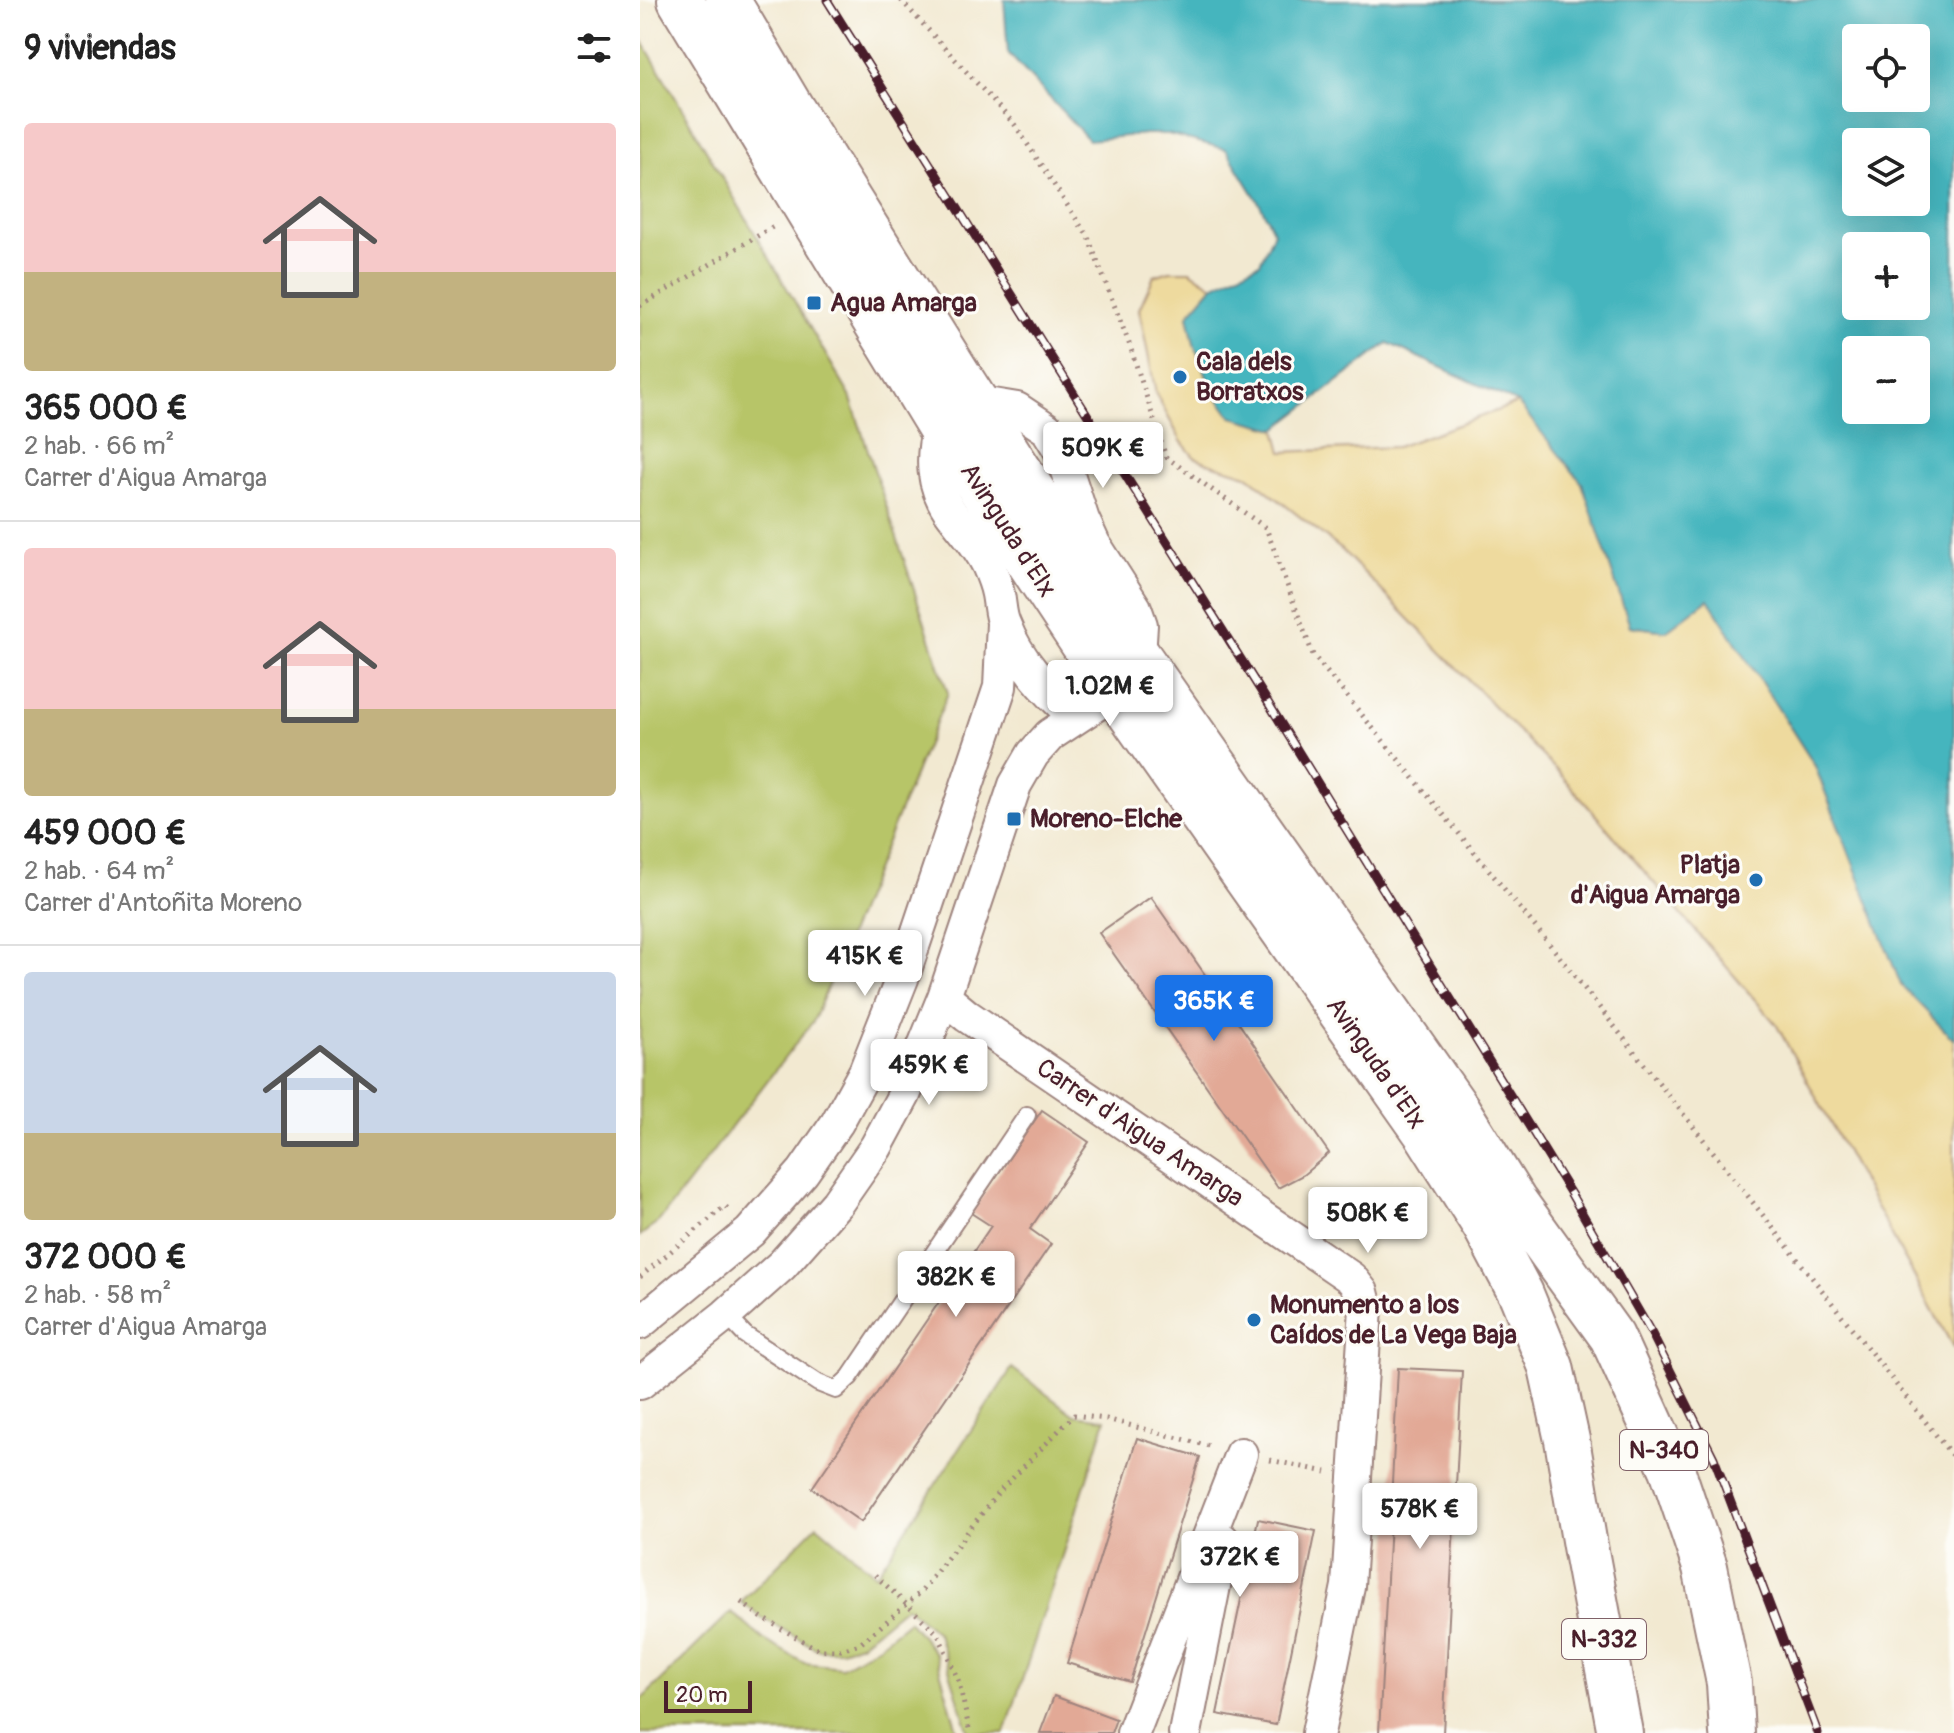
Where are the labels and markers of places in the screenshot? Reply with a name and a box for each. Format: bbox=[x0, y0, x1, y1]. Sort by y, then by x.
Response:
place label: Agua Amarga bbox=[830, 287, 977, 319]
marker: Agua Amarga bbox=[805, 294, 823, 312]
place label: Cala dels Borratxos bbox=[1196, 346, 1304, 408]
marker: Cala dels Borratxos bbox=[1171, 368, 1189, 386]
pin: 509K € bbox=[1038, 422, 1168, 490]
pin: 1.02M € bbox=[1036, 660, 1184, 728]
place label: Moreno-Elche bbox=[1030, 803, 1183, 835]
marker: Moreno-Elche bbox=[1005, 810, 1023, 828]
place label: Platja d'Aigua Amarga bbox=[1571, 849, 1740, 911]
marker: Platja d'Aigua Amarga bbox=[1747, 871, 1765, 889]
pin: 415K € bbox=[800, 930, 930, 998]
pin: 365K € bbox=[1149, 975, 1279, 1043]
pin: 459K € bbox=[864, 1039, 994, 1107]
pin: 508K € bbox=[1303, 1187, 1433, 1255]
pin: 382K € bbox=[891, 1251, 1021, 1319]
place label: Monumento a los Caídos de La Vega Baja bbox=[1270, 1289, 1517, 1351]
marker: Monumento a los Caídos de La Vega Baja bbox=[1245, 1311, 1263, 1329]
pin: 578K € bbox=[1355, 1483, 1485, 1551]
pin: 372K € bbox=[1175, 1531, 1305, 1599]

